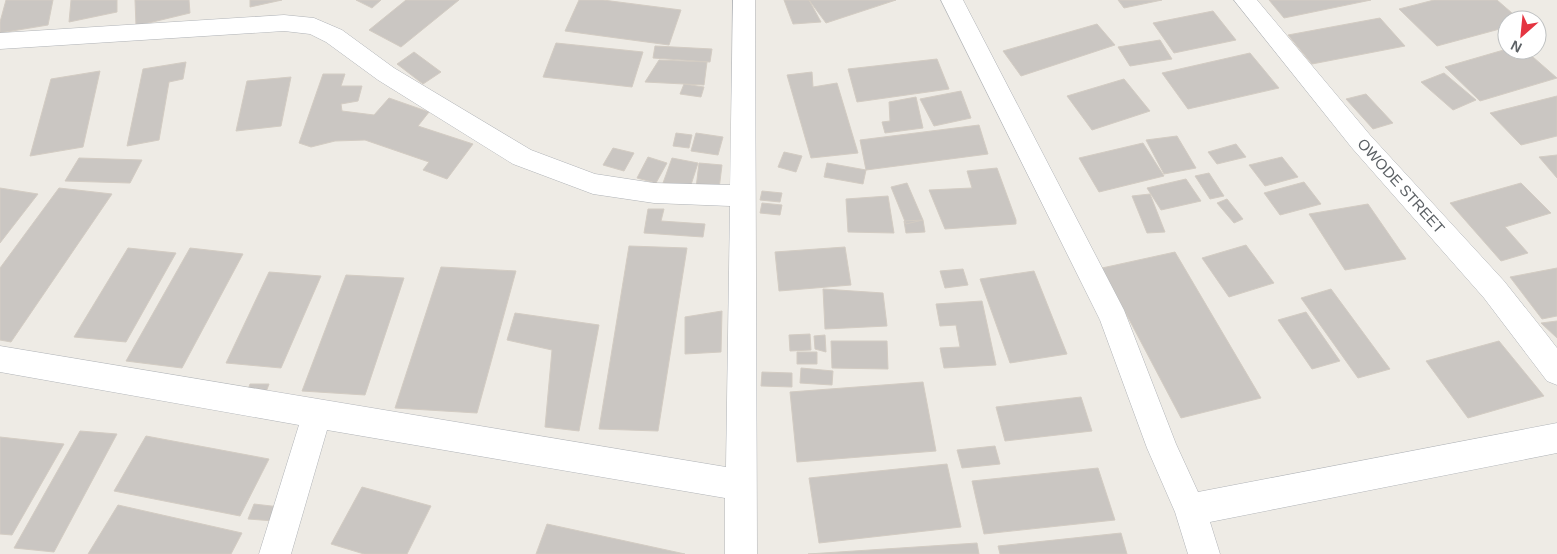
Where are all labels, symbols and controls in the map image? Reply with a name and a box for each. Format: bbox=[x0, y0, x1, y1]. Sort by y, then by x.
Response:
north arrow bbox=[1497, 10, 1547, 60]
text: N bbox=[1508, 37, 1524, 56]
street label: OWODE STREET bbox=[1354, 135, 1448, 237]

